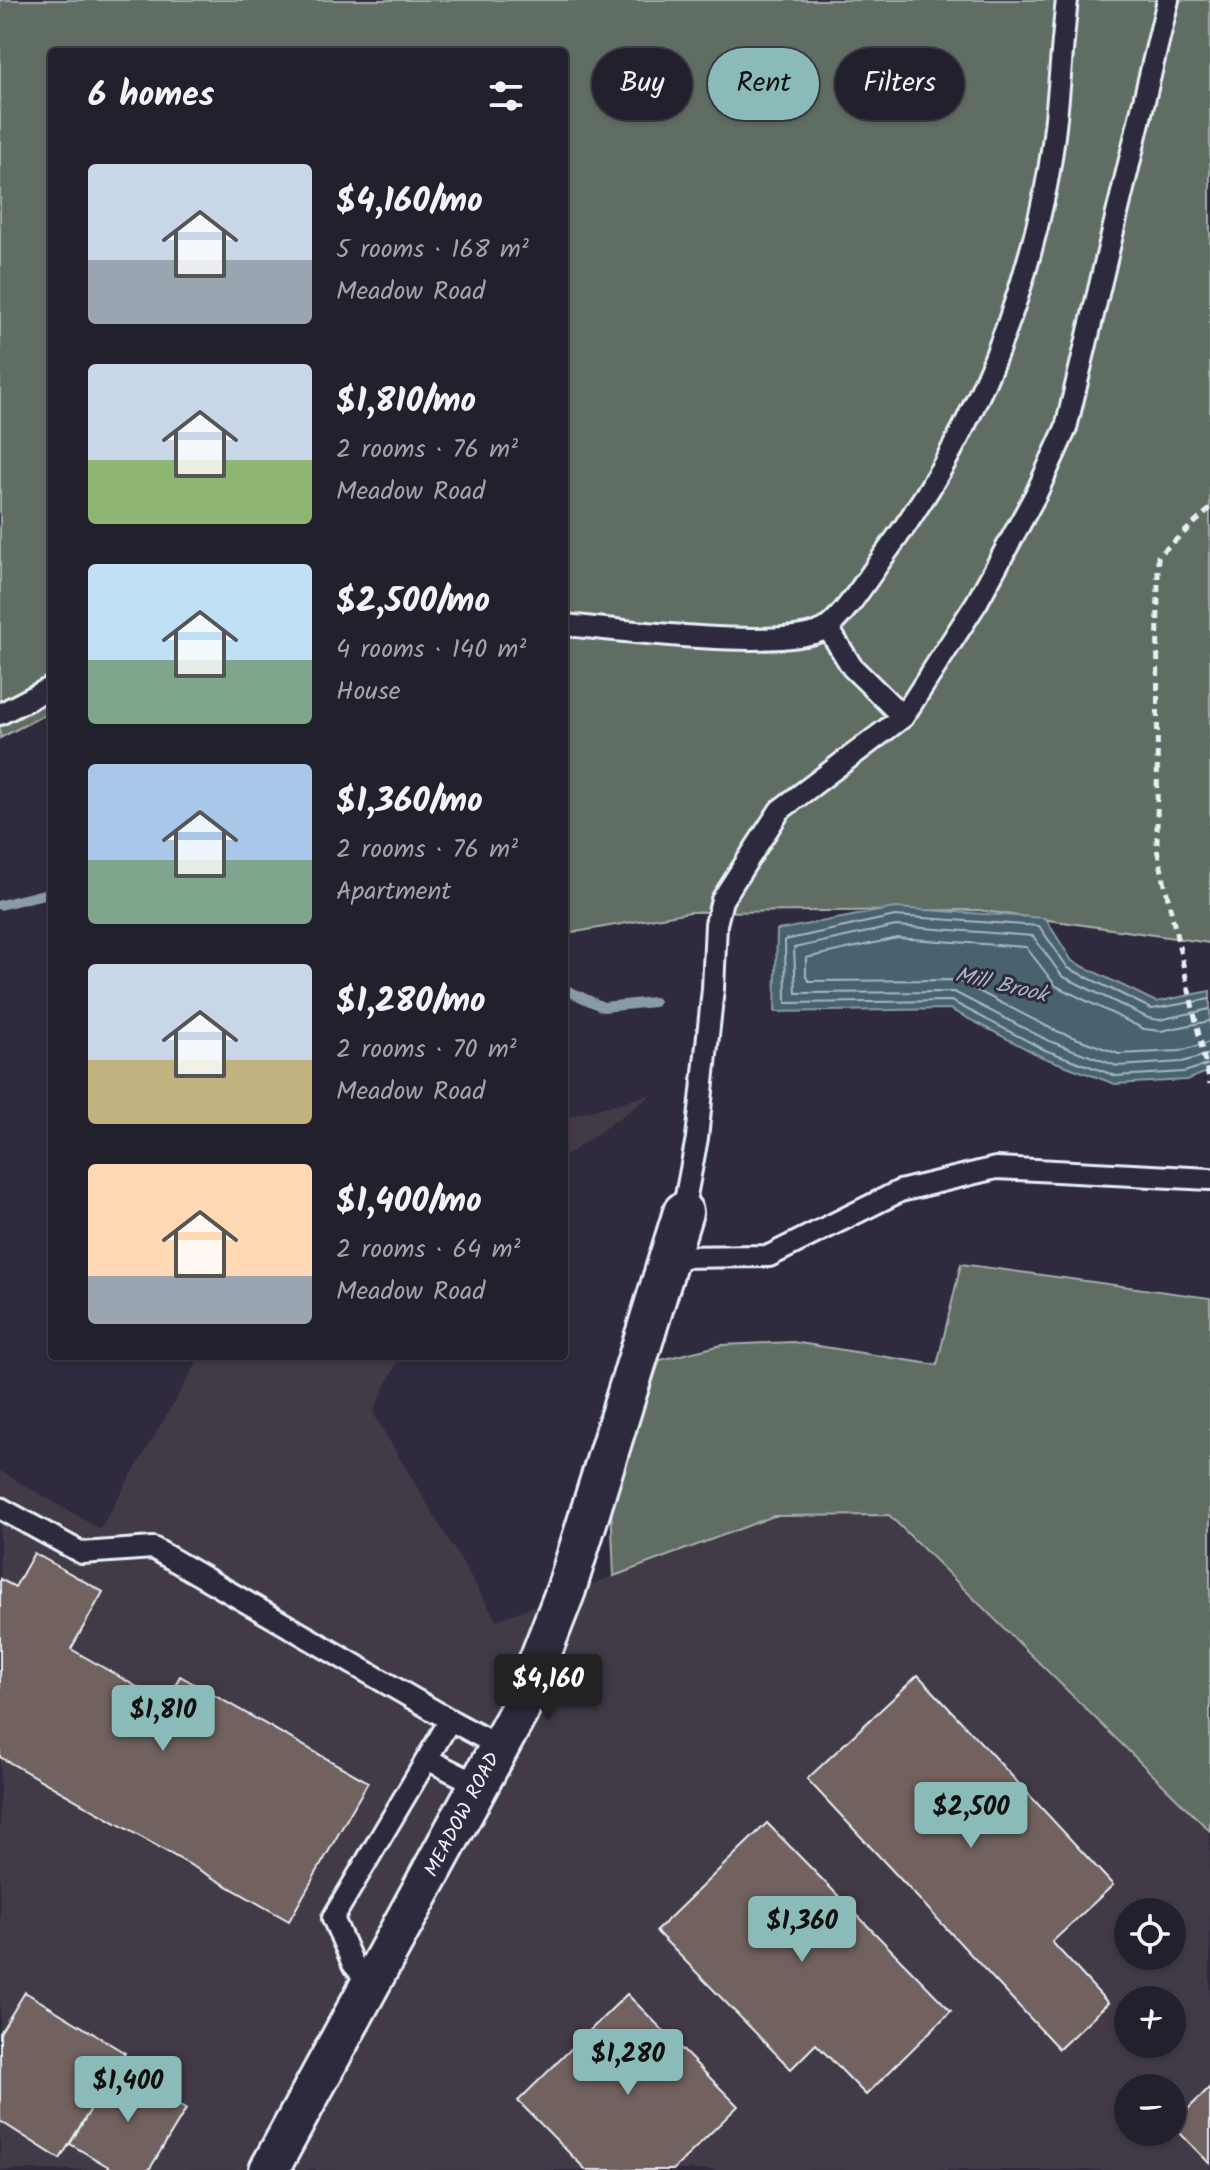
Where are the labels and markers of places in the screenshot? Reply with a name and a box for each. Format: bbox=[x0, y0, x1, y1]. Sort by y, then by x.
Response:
pin: $4,160 bbox=[483, 1654, 613, 1722]
pin: $1,810 bbox=[98, 1685, 228, 1753]
pin: $2,500 bbox=[906, 1782, 1036, 1850]
pin: $1,360 bbox=[737, 1896, 867, 1964]
pin: $1,280 bbox=[563, 2029, 693, 2097]
pin: $1,400 bbox=[63, 2056, 193, 2124]

